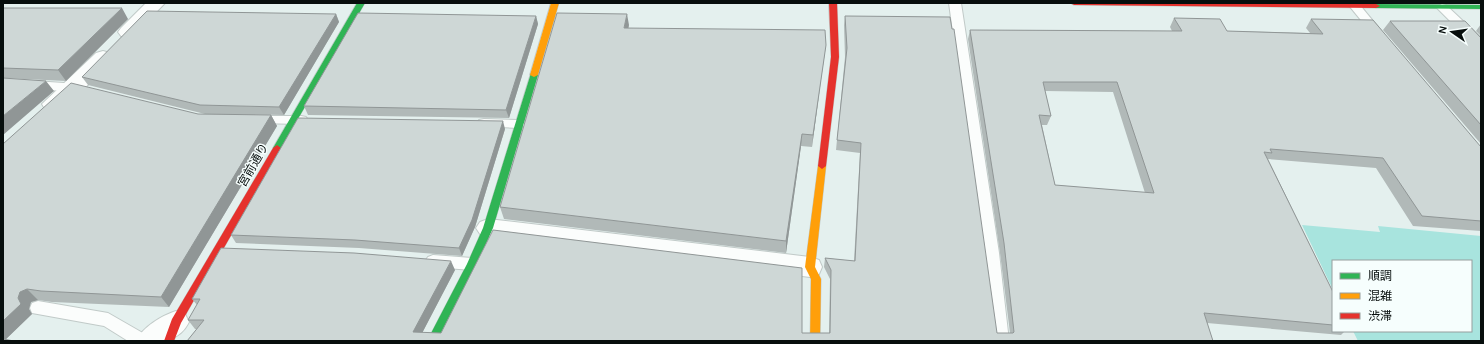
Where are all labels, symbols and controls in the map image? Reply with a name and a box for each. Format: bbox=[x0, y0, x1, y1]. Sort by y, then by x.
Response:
north arrow bbox=[1432, 12, 1472, 52]
text: N bbox=[1436, 25, 1450, 35]
street label: 宮前通り bbox=[235, 141, 271, 189]
legend bbox=[1332, 260, 1472, 332]
text: 順調 bbox=[1368, 269, 1392, 283]
text: 混雑 bbox=[1368, 289, 1392, 303]
text: 渋滞 bbox=[1368, 309, 1392, 323]

